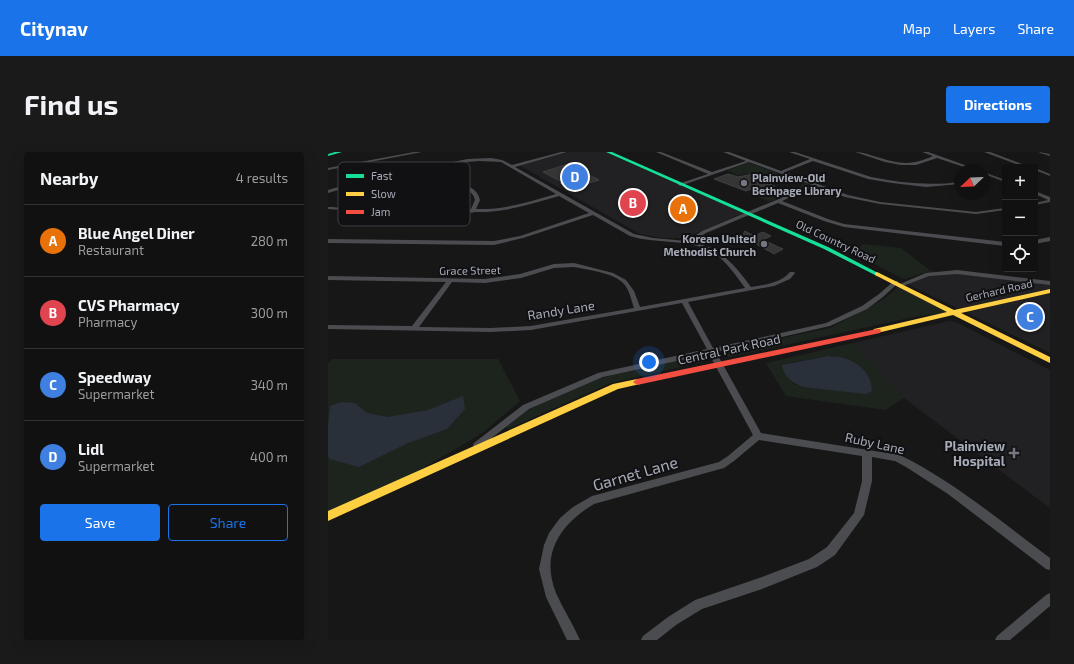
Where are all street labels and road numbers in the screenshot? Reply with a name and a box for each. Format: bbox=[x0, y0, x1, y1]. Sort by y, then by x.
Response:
street label: Old Country Road bbox=[794, 217, 878, 265]
street label: Grace Street bbox=[439, 263, 501, 277]
street label: Gerhard Road bbox=[964, 276, 1034, 304]
street label: Randy Lane bbox=[526, 297, 596, 323]
street label: Central Park Road bbox=[676, 330, 782, 368]
street label: Ruby Lane bbox=[844, 429, 906, 457]
street label: Garnet Lane bbox=[590, 452, 680, 494]

